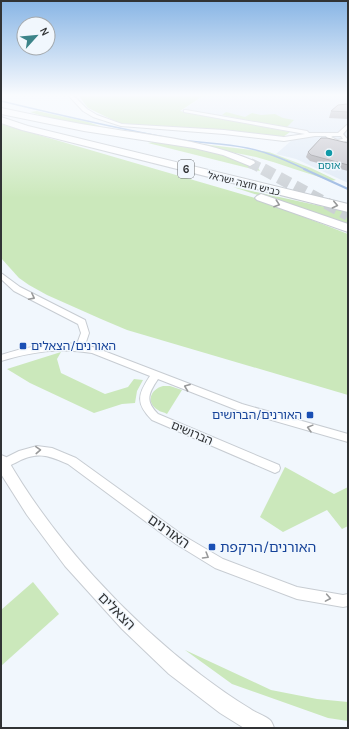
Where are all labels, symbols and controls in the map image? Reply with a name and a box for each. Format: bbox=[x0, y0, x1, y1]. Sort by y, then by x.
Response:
north arrow bbox=[16, 16, 56, 56]
text: N bbox=[37, 25, 52, 38]
marker: אוסם bbox=[324, 148, 334, 158]
road number: 6 bbox=[178, 160, 194, 178]
place label: אוסם bbox=[318, 160, 340, 172]
street label: כביש חוצה ישראל bbox=[206, 169, 281, 199]
one-way arrow bbox=[274, 199, 281, 207]
one-way arrow bbox=[332, 201, 338, 209]
one-way arrow bbox=[28, 292, 36, 300]
place label: האורנים/הצאלים bbox=[31, 339, 116, 353]
marker: האורנים/הצאלים bbox=[18, 341, 28, 351]
one-way arrow bbox=[184, 383, 191, 391]
place label: האורנים/הברושים bbox=[212, 408, 302, 422]
marker: האורנים/הברושים bbox=[305, 410, 315, 420]
street label: הברושים bbox=[169, 418, 215, 448]
one-way arrow bbox=[307, 424, 314, 433]
one-way arrow bbox=[35, 446, 41, 455]
street label: האורנים bbox=[144, 511, 193, 552]
place label: האורנים/הרקפת bbox=[220, 539, 316, 556]
marker: האורנים/הרקפת bbox=[207, 542, 217, 552]
one-way arrow bbox=[202, 551, 209, 559]
street label: הצאלים bbox=[94, 589, 139, 634]
one-way arrow bbox=[325, 593, 331, 602]

